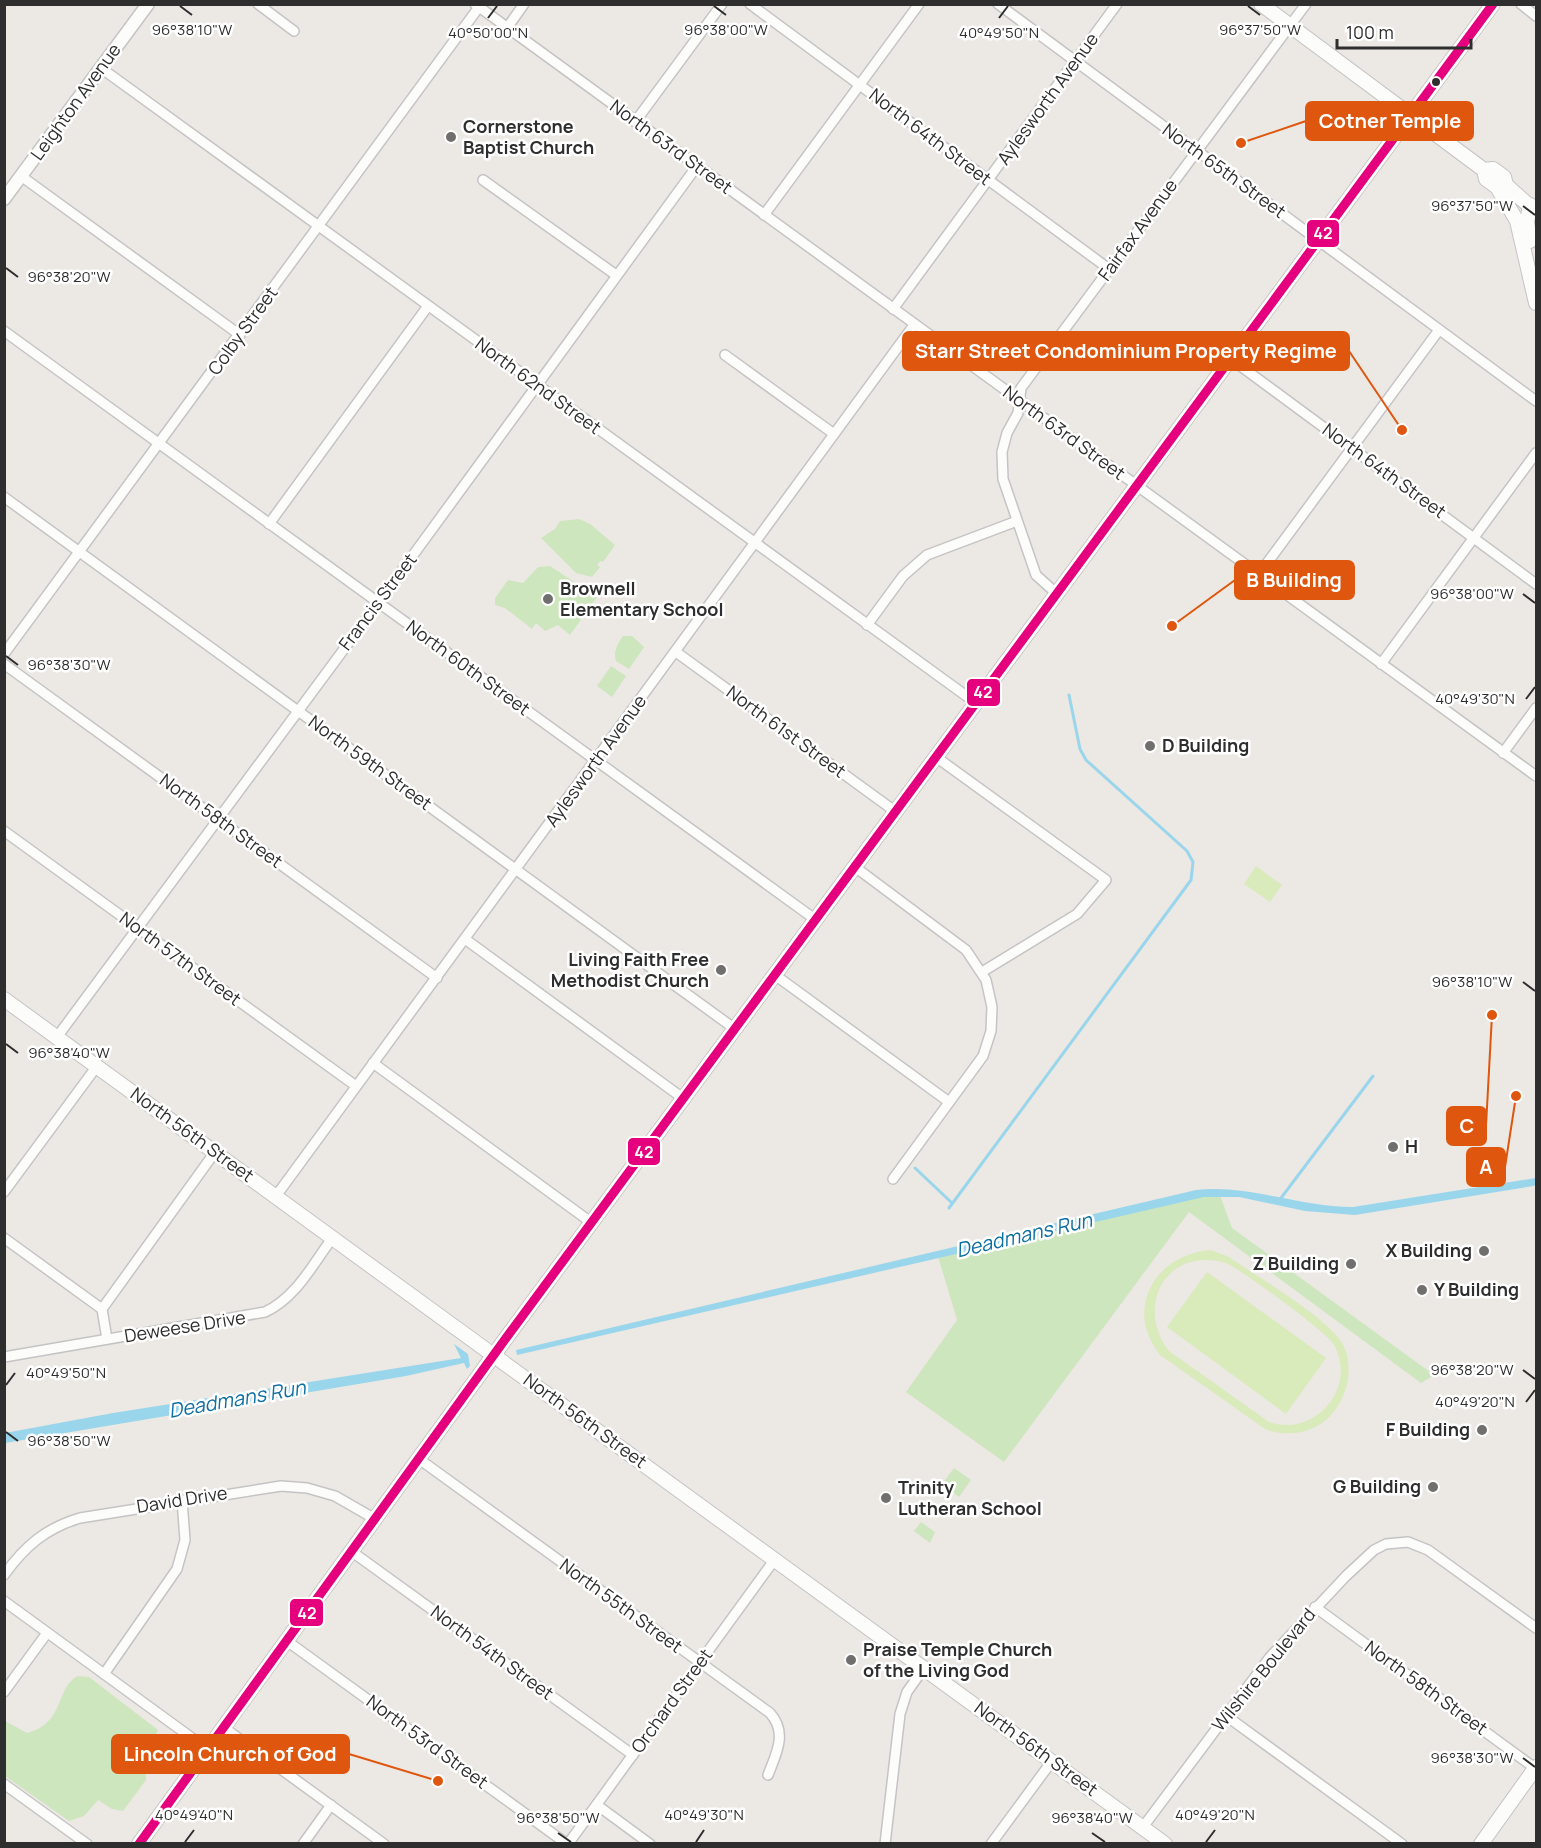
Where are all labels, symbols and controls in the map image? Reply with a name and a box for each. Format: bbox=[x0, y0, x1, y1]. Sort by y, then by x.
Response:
scale bar bbox=[1337, 12, 1470, 50]
text: 96°38'10"W bbox=[152, 19, 232, 40]
text: 96°38'00"W bbox=[684, 19, 768, 40]
text: 96°37'50"W bbox=[1219, 19, 1301, 40]
text: 100 m bbox=[1346, 20, 1394, 44]
text: 40°50'00"N bbox=[448, 22, 528, 43]
text: 40°49'50"N bbox=[959, 22, 1039, 43]
street label: Aylesworth Avenue bbox=[991, 28, 1103, 169]
street label: Leighton Avenue bbox=[25, 38, 126, 165]
unlabelled marker bbox=[1430, 76, 1442, 88]
street label: North 64th Street bbox=[865, 82, 997, 190]
street label: North 63rd Street bbox=[606, 94, 738, 199]
callout: Cotner Temple bbox=[1306, 102, 1473, 140]
text: Cotner Temple bbox=[1319, 107, 1461, 134]
place label: Cornerstone Baptist Church bbox=[463, 114, 594, 159]
street label: North 65th Street bbox=[1158, 117, 1291, 223]
marker: Cornerstone Baptist Church bbox=[444, 130, 458, 144]
street label: Fairfax Avenue bbox=[1092, 174, 1182, 285]
text: 96°37'50"W bbox=[1431, 195, 1513, 216]
line badge: 42 bbox=[1306, 219, 1340, 248]
text: 42 bbox=[1313, 222, 1333, 244]
text: 96°38'20"W bbox=[27, 266, 111, 287]
street label: Colby Street bbox=[202, 281, 282, 379]
street label: North 62nd Street bbox=[471, 331, 606, 439]
callout: Starr Street Condominium Property Regime bbox=[903, 332, 1349, 370]
text: Starr Street Condominium Property Regime bbox=[915, 337, 1337, 364]
street label: North 63rd Street bbox=[999, 380, 1131, 485]
street label: North 64th Street bbox=[1318, 417, 1451, 523]
street label: Francis Street bbox=[333, 548, 422, 655]
callout: B Building bbox=[1235, 561, 1354, 599]
text: B Building bbox=[1246, 566, 1342, 593]
place label: Brownell Elementary School bbox=[560, 576, 723, 621]
text: 96°38'00"W bbox=[1430, 583, 1514, 604]
marker: Brownell Elementary School bbox=[541, 592, 555, 606]
street label: North 60th Street bbox=[402, 614, 535, 720]
text: 96°38'30"W bbox=[28, 654, 110, 675]
line badge: 42 bbox=[966, 678, 1001, 707]
street label: North 61st Street bbox=[722, 680, 851, 783]
text: 42 bbox=[973, 681, 993, 703]
text: 40°49'30"N bbox=[1435, 688, 1515, 709]
street label: Aylesworth Avenue bbox=[539, 690, 651, 831]
street label: North 59th Street bbox=[304, 709, 437, 815]
place label: D Building bbox=[1162, 733, 1249, 757]
marker: D Building bbox=[1143, 739, 1157, 753]
street label: North 58th Street bbox=[155, 768, 288, 873]
street label: North 57th Street bbox=[115, 906, 246, 1010]
place label: Living Faith Free Methodist Church bbox=[551, 947, 709, 992]
marker: Living Faith Free Methodist Church bbox=[714, 963, 728, 977]
text: 96°38'10"W bbox=[1432, 971, 1512, 992]
text: 96°38'40"W bbox=[28, 1042, 110, 1063]
street label: North 56th Street bbox=[126, 1081, 259, 1187]
callout: C bbox=[1447, 1107, 1486, 1145]
text: C bbox=[1460, 1112, 1474, 1139]
place label: H bbox=[1405, 1134, 1418, 1158]
line badge: 42 bbox=[627, 1137, 661, 1166]
marker: H bbox=[1386, 1140, 1400, 1154]
text: 42 bbox=[634, 1141, 654, 1163]
callout: A bbox=[1467, 1148, 1505, 1186]
text: A bbox=[1479, 1153, 1493, 1180]
water label: Deadmans Run bbox=[953, 1206, 1096, 1263]
place label: X Building bbox=[1385, 1238, 1472, 1262]
marker: X Building bbox=[1477, 1244, 1491, 1258]
place label: Z Building bbox=[1252, 1251, 1339, 1275]
marker: Z Building bbox=[1344, 1257, 1358, 1271]
place label: Y Building bbox=[1434, 1277, 1519, 1301]
marker: Y Building bbox=[1415, 1283, 1429, 1297]
street label: Deweese Drive bbox=[123, 1305, 247, 1347]
text: 96°38'20"W bbox=[1430, 1359, 1514, 1380]
text: 40°49'50"N bbox=[26, 1362, 106, 1383]
street label: North 56th Street bbox=[519, 1367, 652, 1473]
water label: Deadmans Run bbox=[166, 1373, 309, 1424]
text: 40°49'20"N bbox=[1435, 1391, 1515, 1412]
place label: F Building bbox=[1386, 1417, 1470, 1441]
marker: F Building bbox=[1475, 1423, 1489, 1437]
text: 96°38'50"W bbox=[27, 1430, 111, 1451]
place label: G Building bbox=[1333, 1474, 1421, 1498]
place label: Trinity Lutheran School bbox=[898, 1475, 1042, 1520]
street label: David Drive bbox=[135, 1480, 229, 1518]
marker: G Building bbox=[1426, 1480, 1440, 1494]
marker: Trinity Lutheran School bbox=[879, 1491, 893, 1505]
street label: North 55th Street bbox=[555, 1553, 688, 1658]
line badge: 42 bbox=[289, 1598, 324, 1627]
street label: North 54th Street bbox=[426, 1599, 559, 1705]
text: 42 bbox=[297, 1602, 317, 1624]
street label: Wilshire Boulevard bbox=[1206, 1603, 1320, 1736]
street label: North 58th Street bbox=[1360, 1635, 1493, 1740]
place label: Praise Temple Church of the Living God bbox=[863, 1637, 1052, 1682]
street label: Orchard Street bbox=[625, 1643, 717, 1757]
marker: Praise Temple Church of the Living God bbox=[844, 1653, 858, 1667]
street label: North 53rd Street bbox=[362, 1689, 493, 1793]
street label: North 56th Street bbox=[970, 1695, 1103, 1801]
callout: Lincoln Church of God bbox=[112, 1735, 349, 1773]
text: Lincoln Church of God bbox=[123, 1740, 337, 1767]
text: 96°38'30"W bbox=[1431, 1747, 1513, 1768]
text: 40°49'40"N bbox=[155, 1804, 233, 1825]
text: 40°49'30"N bbox=[664, 1804, 744, 1825]
text: 40°49'20"N bbox=[1175, 1804, 1255, 1825]
text: 96°38'50"W bbox=[516, 1807, 600, 1828]
text: 96°38'40"W bbox=[1051, 1807, 1133, 1828]

